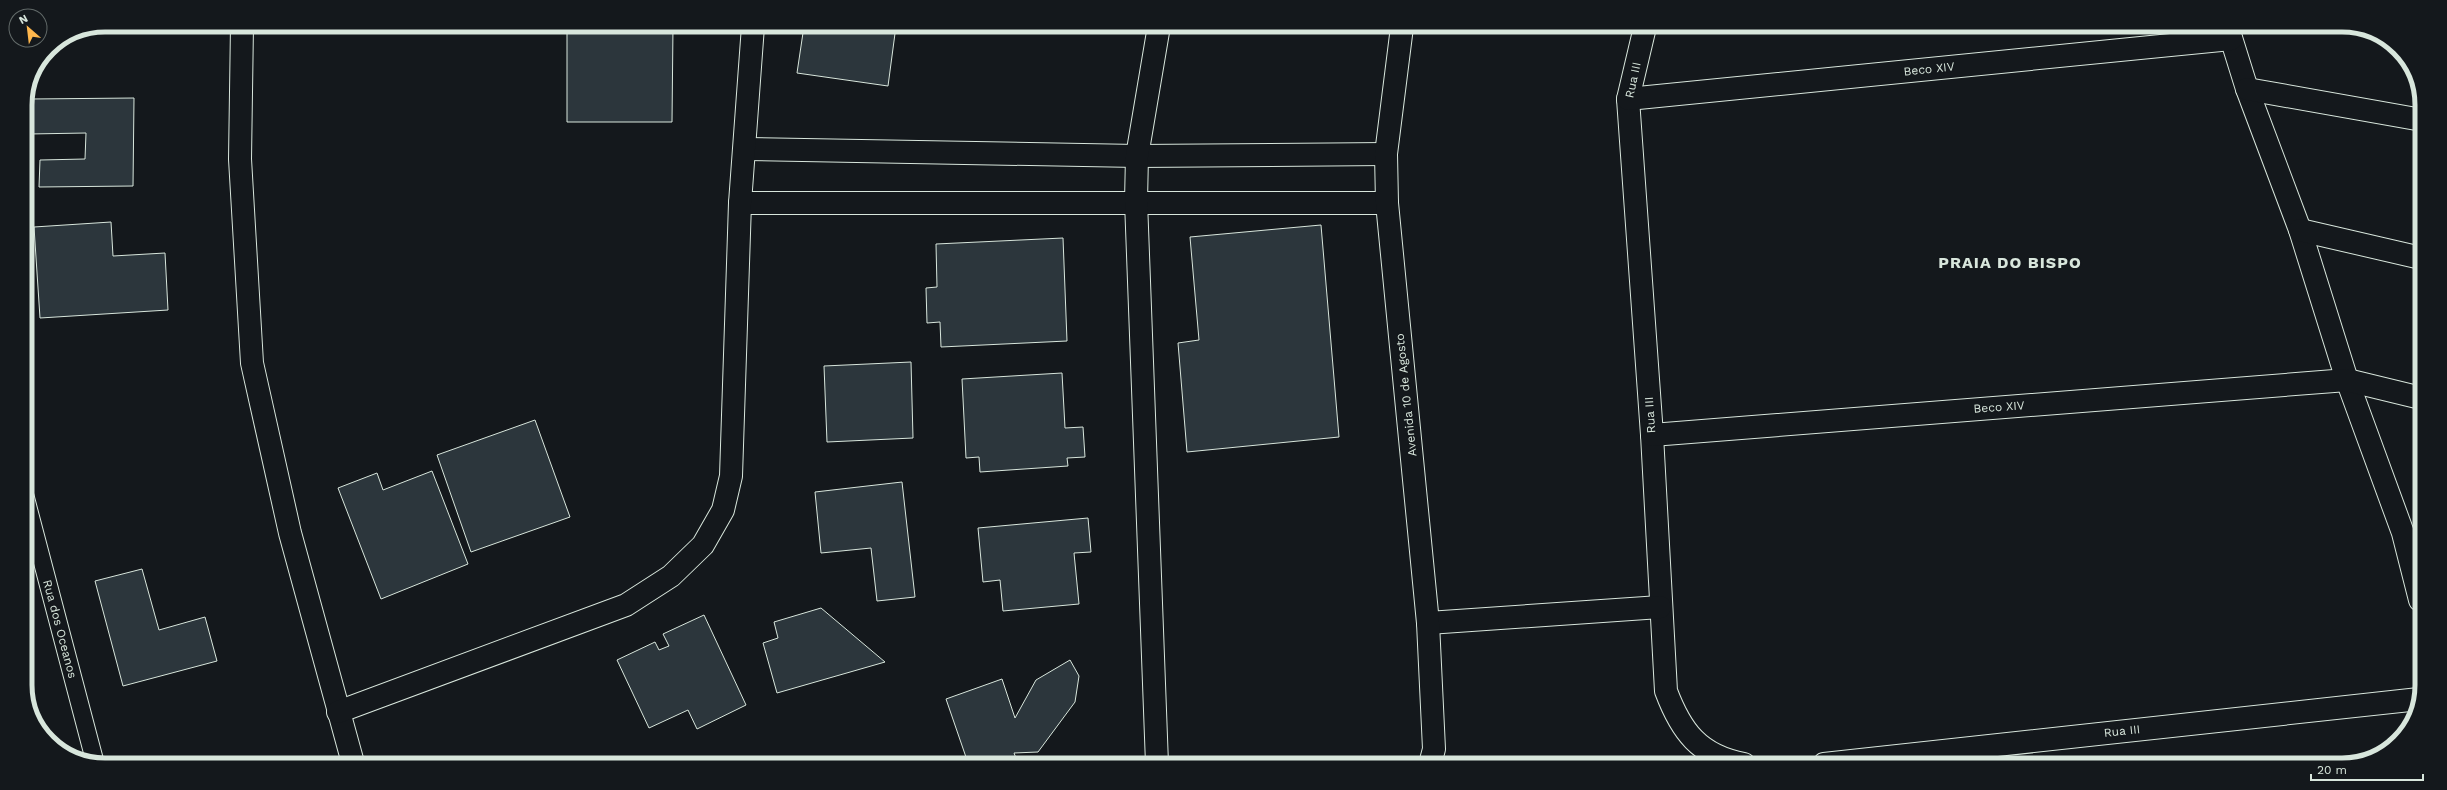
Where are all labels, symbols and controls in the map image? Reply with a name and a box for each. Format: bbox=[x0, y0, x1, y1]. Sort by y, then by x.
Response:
north arrow bbox=[8, 8, 48, 48]
text: N bbox=[17, 12, 30, 27]
street label: Beco XIV bbox=[1903, 59, 1955, 79]
street label: Rua III bbox=[1622, 61, 1644, 99]
district label: PRAIA DO BISPO bbox=[1938, 253, 2082, 272]
street label: Avenida 10 de Agosto bbox=[1393, 333, 1419, 457]
street label: Rua III bbox=[1642, 396, 1658, 434]
street label: Beco XIV bbox=[1973, 398, 2025, 416]
street label: Rua dos Oceanos bbox=[40, 578, 80, 680]
street label: Rua III bbox=[2103, 722, 2141, 740]
scale bar bbox=[2311, 756, 2423, 782]
text: 20 m bbox=[2317, 763, 2347, 777]

